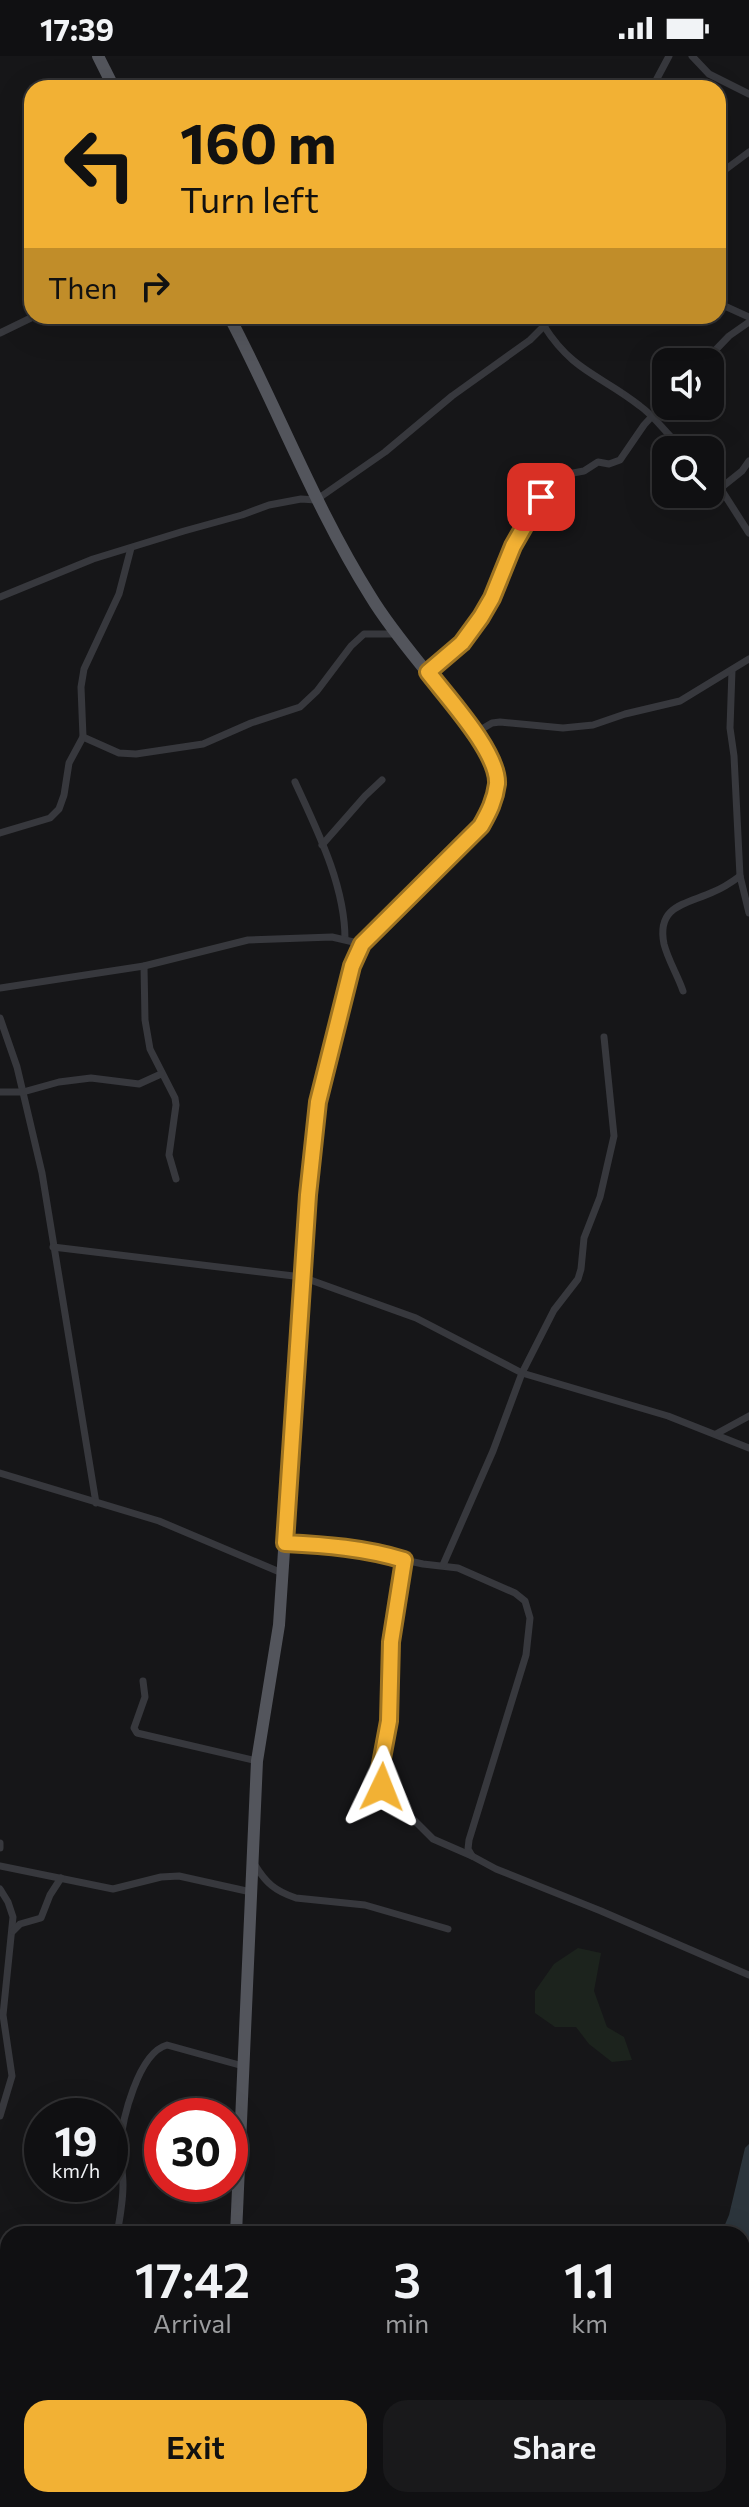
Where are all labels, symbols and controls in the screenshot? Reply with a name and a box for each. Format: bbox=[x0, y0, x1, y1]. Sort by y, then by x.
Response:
text: 17:39 bbox=[40, 10, 114, 47]
text: 160 m bbox=[180, 107, 337, 176]
icon: left bbox=[48, 112, 152, 216]
text: Turn left bbox=[180, 176, 319, 220]
icon: right bbox=[133, 264, 177, 308]
text: Then bbox=[48, 268, 117, 305]
map controls bbox=[652, 348, 724, 508]
button: sound bbox=[652, 348, 724, 420]
button: search bbox=[652, 436, 724, 508]
pin bbox=[507, 463, 575, 531]
icon: arrive bbox=[519, 475, 563, 519]
position arrow bbox=[340, 1745, 424, 1829]
speed limit sign: 30 bbox=[144, 2098, 248, 2202]
text: 19 bbox=[55, 2115, 97, 2164]
text: km/h bbox=[52, 2158, 100, 2182]
text: 17:42 bbox=[135, 2249, 250, 2308]
text: 3 bbox=[393, 2249, 421, 2308]
text: 1.1 bbox=[564, 2249, 615, 2308]
text: Arrival bbox=[153, 2307, 232, 2338]
text: min bbox=[385, 2307, 429, 2338]
text: km bbox=[571, 2307, 608, 2338]
button: Exit bbox=[24, 2400, 367, 2492]
button: Share bbox=[383, 2400, 726, 2492]

